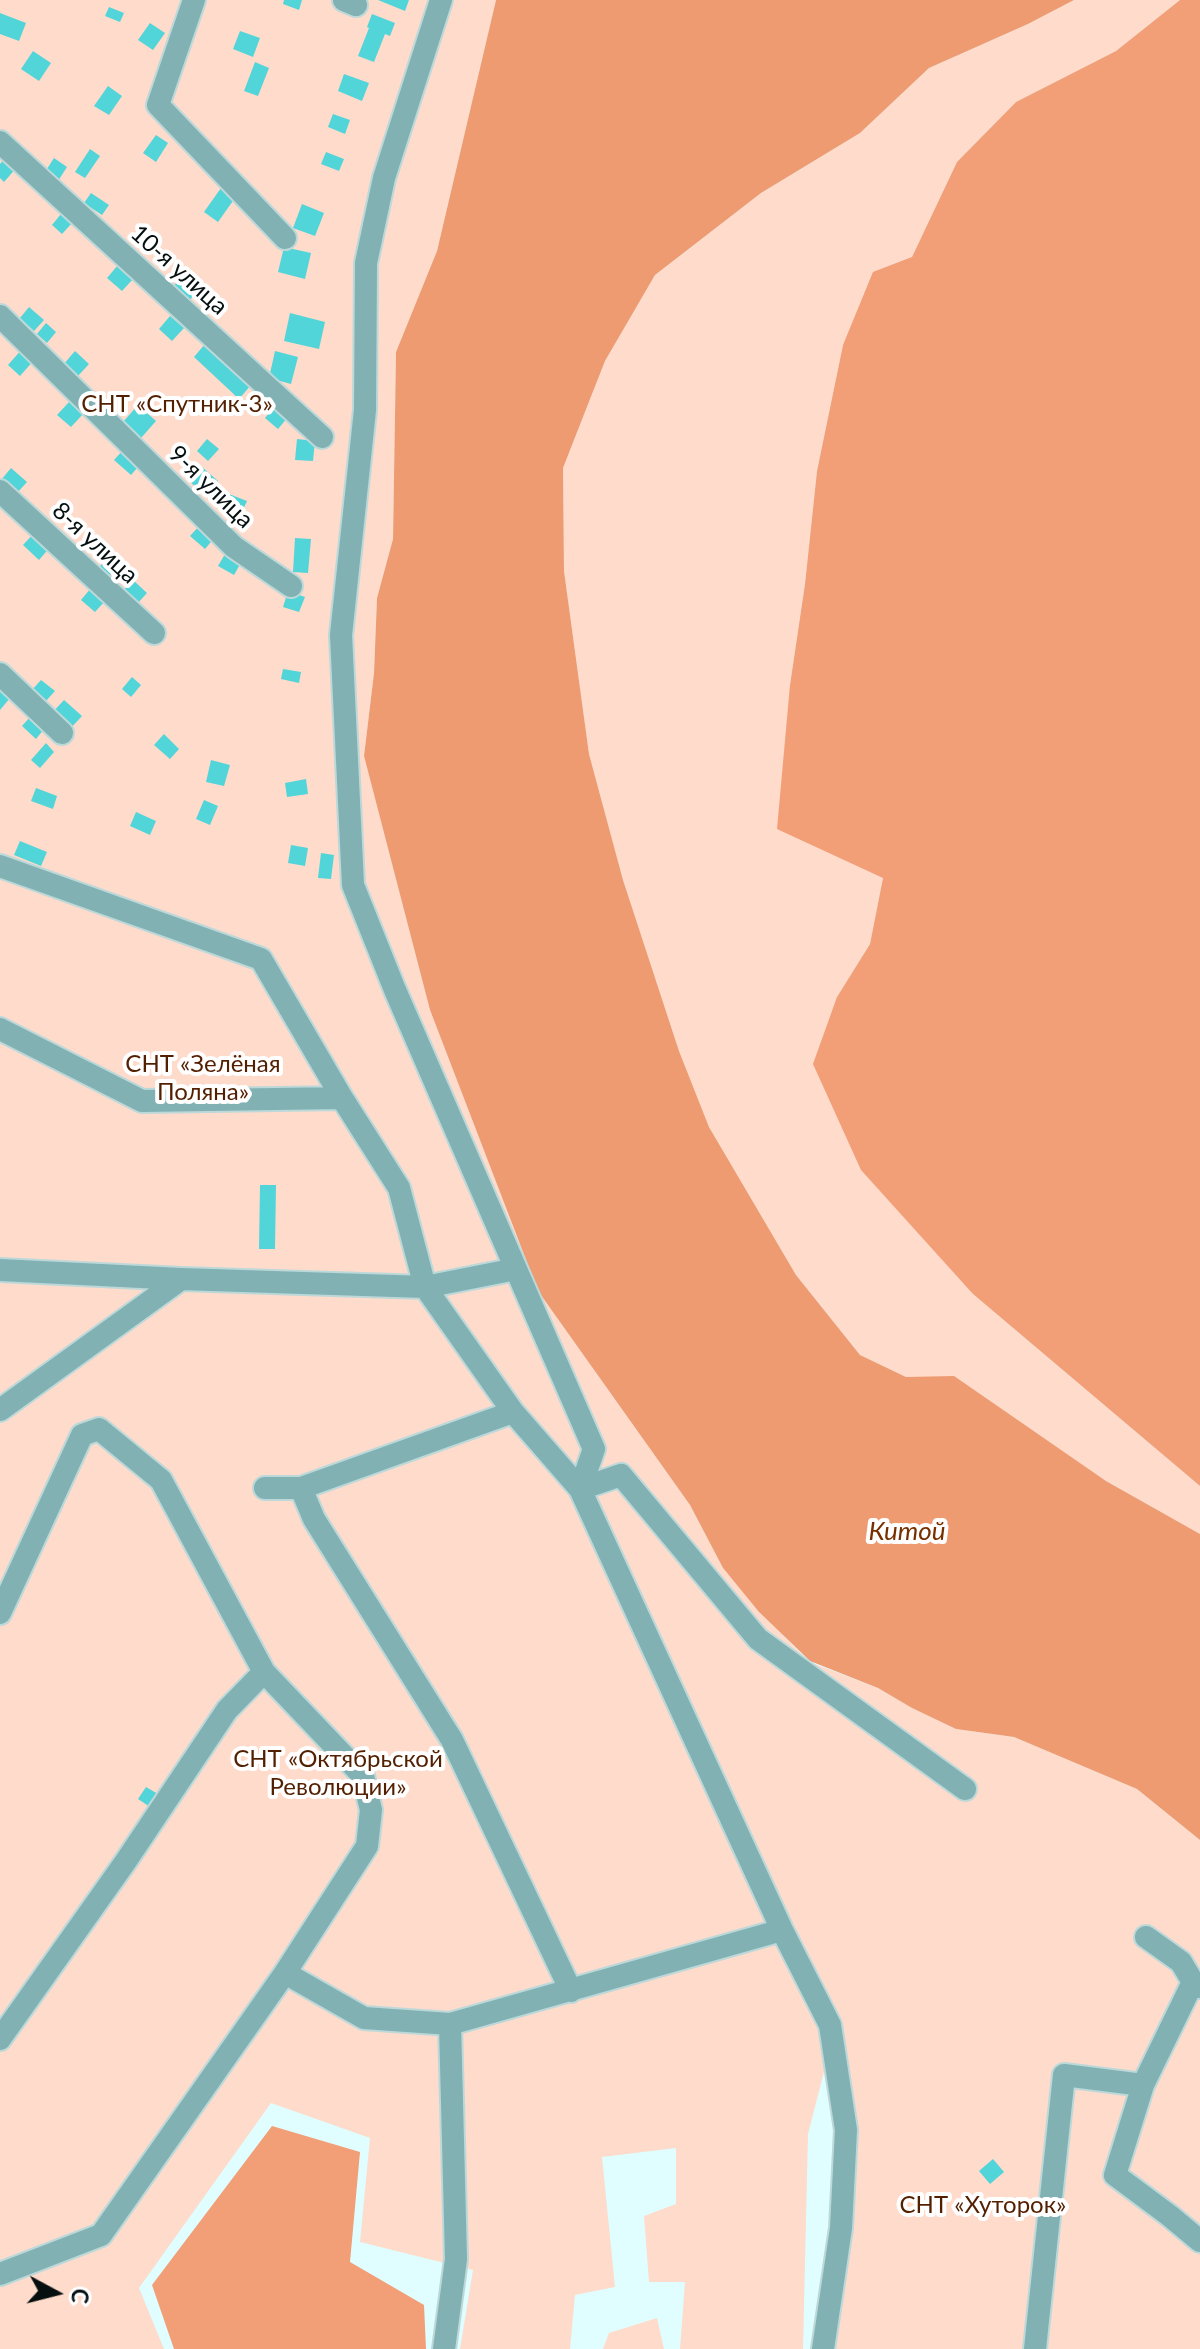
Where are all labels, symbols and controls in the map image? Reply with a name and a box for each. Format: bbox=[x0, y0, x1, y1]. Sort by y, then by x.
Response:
street label: 10-я улица bbox=[125, 219, 233, 321]
park label: СНТ «Спутник-3» bbox=[81, 390, 273, 418]
street label: 9-я улица bbox=[163, 440, 259, 534]
street label: 8-я улица bbox=[46, 496, 144, 590]
park label: СНТ «Зелёная Поляна» bbox=[125, 1050, 281, 1106]
water label: Китой bbox=[869, 1516, 945, 1548]
park label: СНТ «Октябрьской Революции» bbox=[233, 1745, 443, 1801]
park label: СНТ «Хуторок» bbox=[900, 2191, 1066, 2219]
north arrow bbox=[16, 2253, 96, 2333]
text: С bbox=[66, 2287, 95, 2305]

